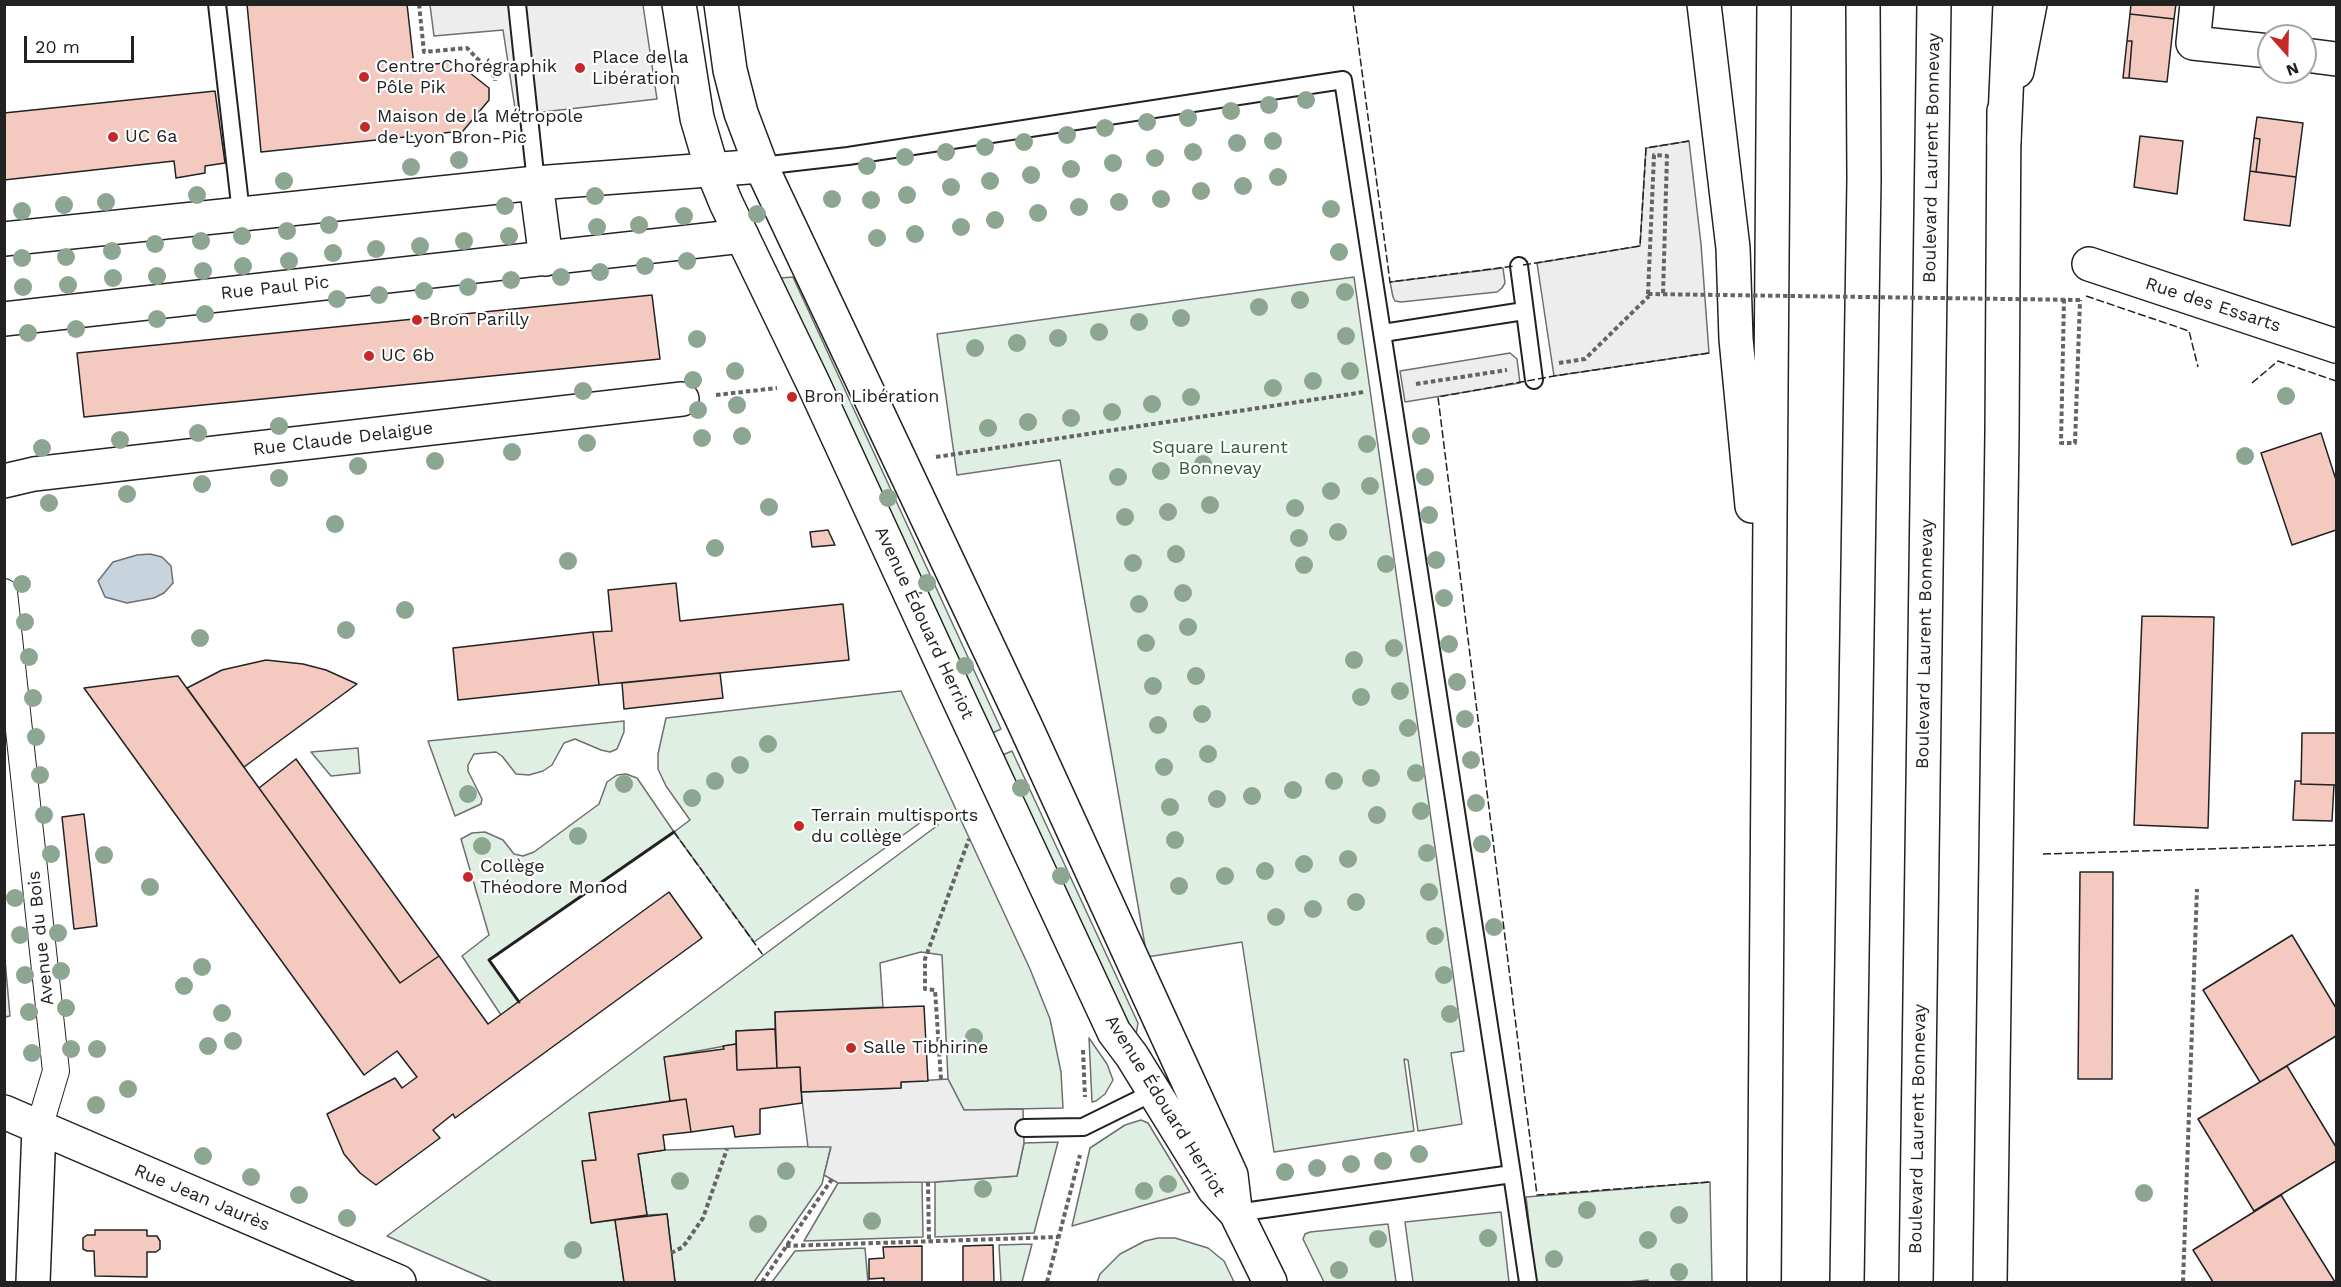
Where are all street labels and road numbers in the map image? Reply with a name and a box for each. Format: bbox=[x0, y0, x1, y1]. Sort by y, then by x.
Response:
street label: Boulevard Laurent Bonnevay bbox=[1919, 33, 1945, 283]
street label: Rue Paul Pic bbox=[220, 272, 330, 304]
street label: Rue des Essarts bbox=[2143, 273, 2283, 337]
street label: Rue Claude Delaigue bbox=[252, 417, 434, 461]
street label: Boulevard Laurent Bonnevay bbox=[1912, 519, 1938, 769]
street label: Avenue Édouard Herriot bbox=[870, 523, 978, 723]
street label: Avenue du Bois bbox=[23, 870, 59, 1006]
street label: Boulevard Laurent Bonnevay bbox=[1905, 1004, 1931, 1254]
street label: Avenue Édouard Herriot bbox=[1100, 1011, 1230, 1201]
street label: Rue Jean Jaurès bbox=[131, 1160, 273, 1236]

